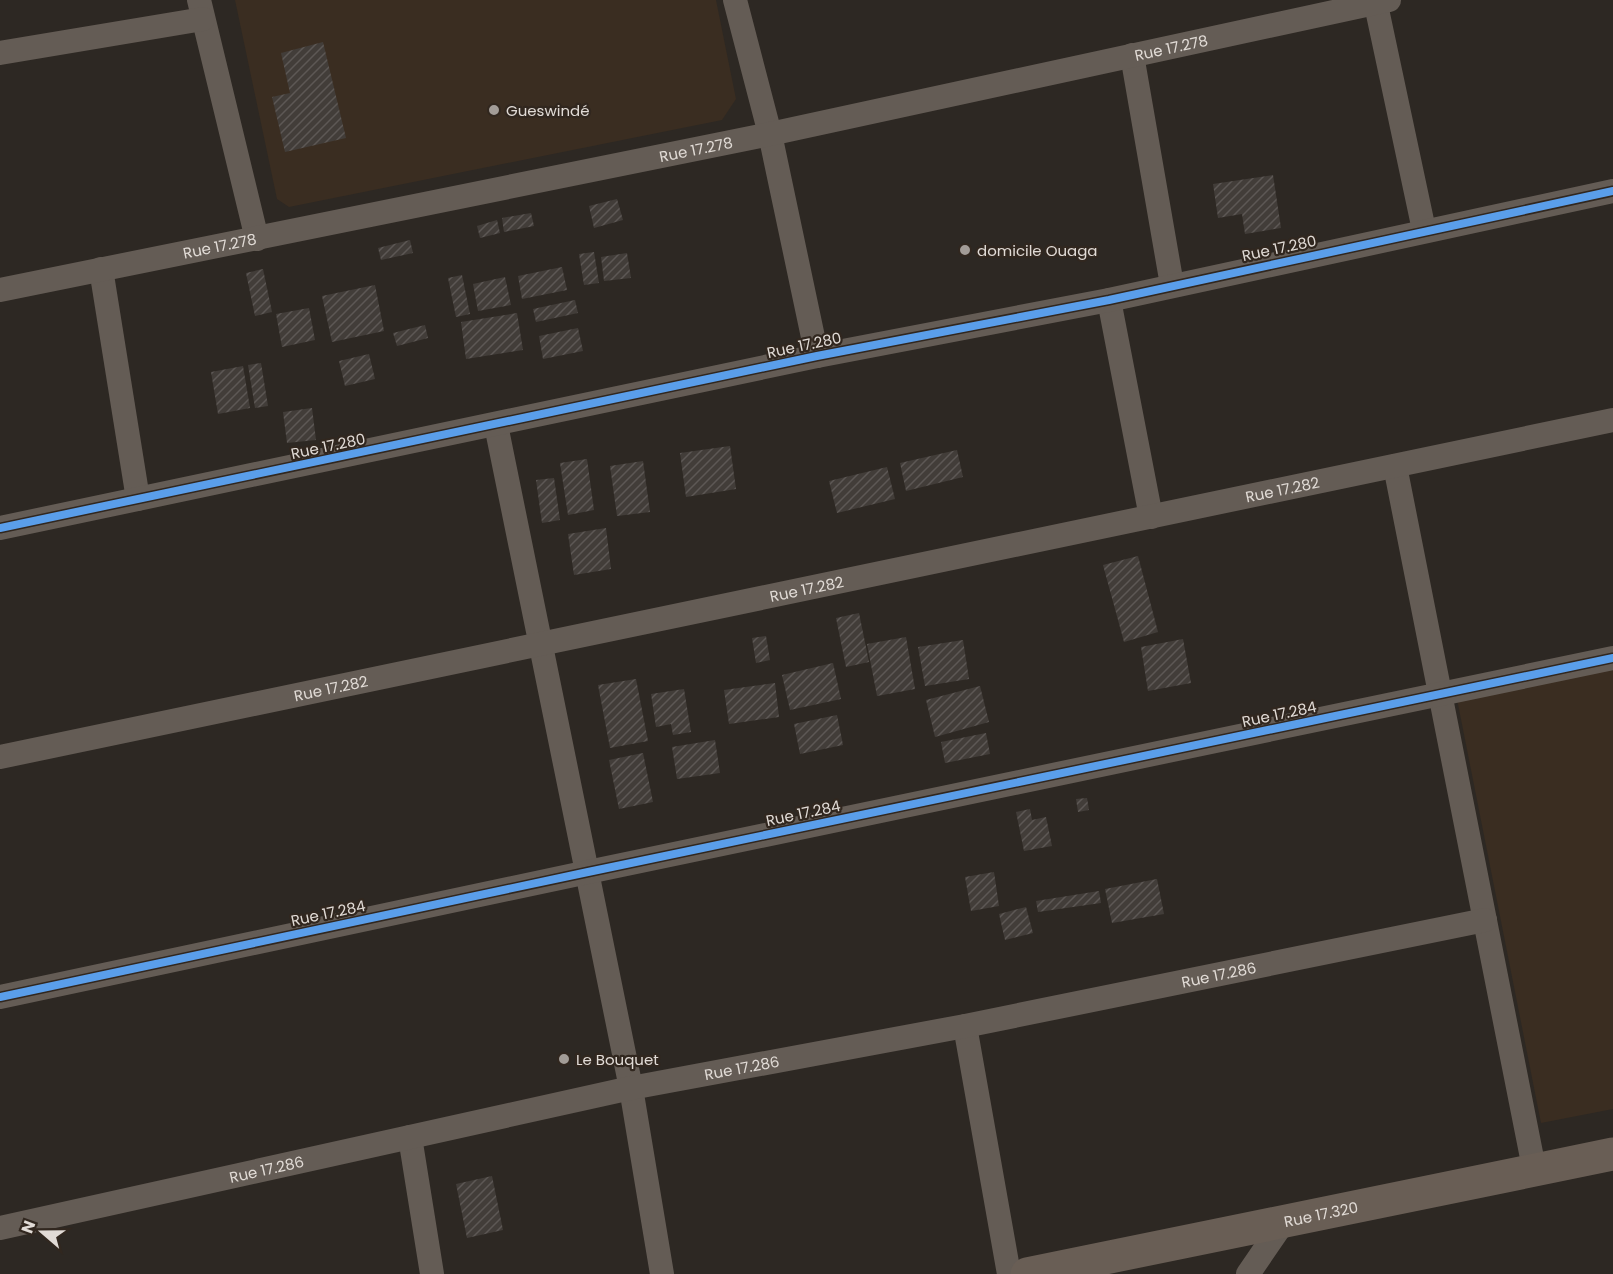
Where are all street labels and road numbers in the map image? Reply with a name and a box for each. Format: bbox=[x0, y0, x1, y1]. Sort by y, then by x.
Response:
street label: Rue 17.278 bbox=[1132, 29, 1210, 65]
street label: Rue 17.278 bbox=[657, 131, 734, 167]
street label: Rue 17.278 bbox=[181, 228, 258, 263]
street label: Rue 17.280 bbox=[1240, 230, 1318, 266]
street label: Rue 17.280 bbox=[765, 327, 843, 363]
street label: Rue 17.280 bbox=[289, 428, 367, 464]
street label: Rue 17.282 bbox=[1243, 471, 1321, 507]
street label: Rue 17.282 bbox=[768, 571, 845, 606]
street label: Rue 17.282 bbox=[292, 670, 370, 706]
street label: Rue 17.284 bbox=[1240, 696, 1318, 732]
street label: Rue 17.284 bbox=[764, 795, 842, 831]
street label: Rue 17.284 bbox=[289, 895, 367, 931]
street label: Rue 17.286 bbox=[1179, 956, 1258, 992]
street label: Rue 17.286 bbox=[703, 1050, 781, 1085]
street label: Rue 17.286 bbox=[227, 1150, 306, 1187]
street label: Rue 17.320 bbox=[1282, 1196, 1360, 1232]

